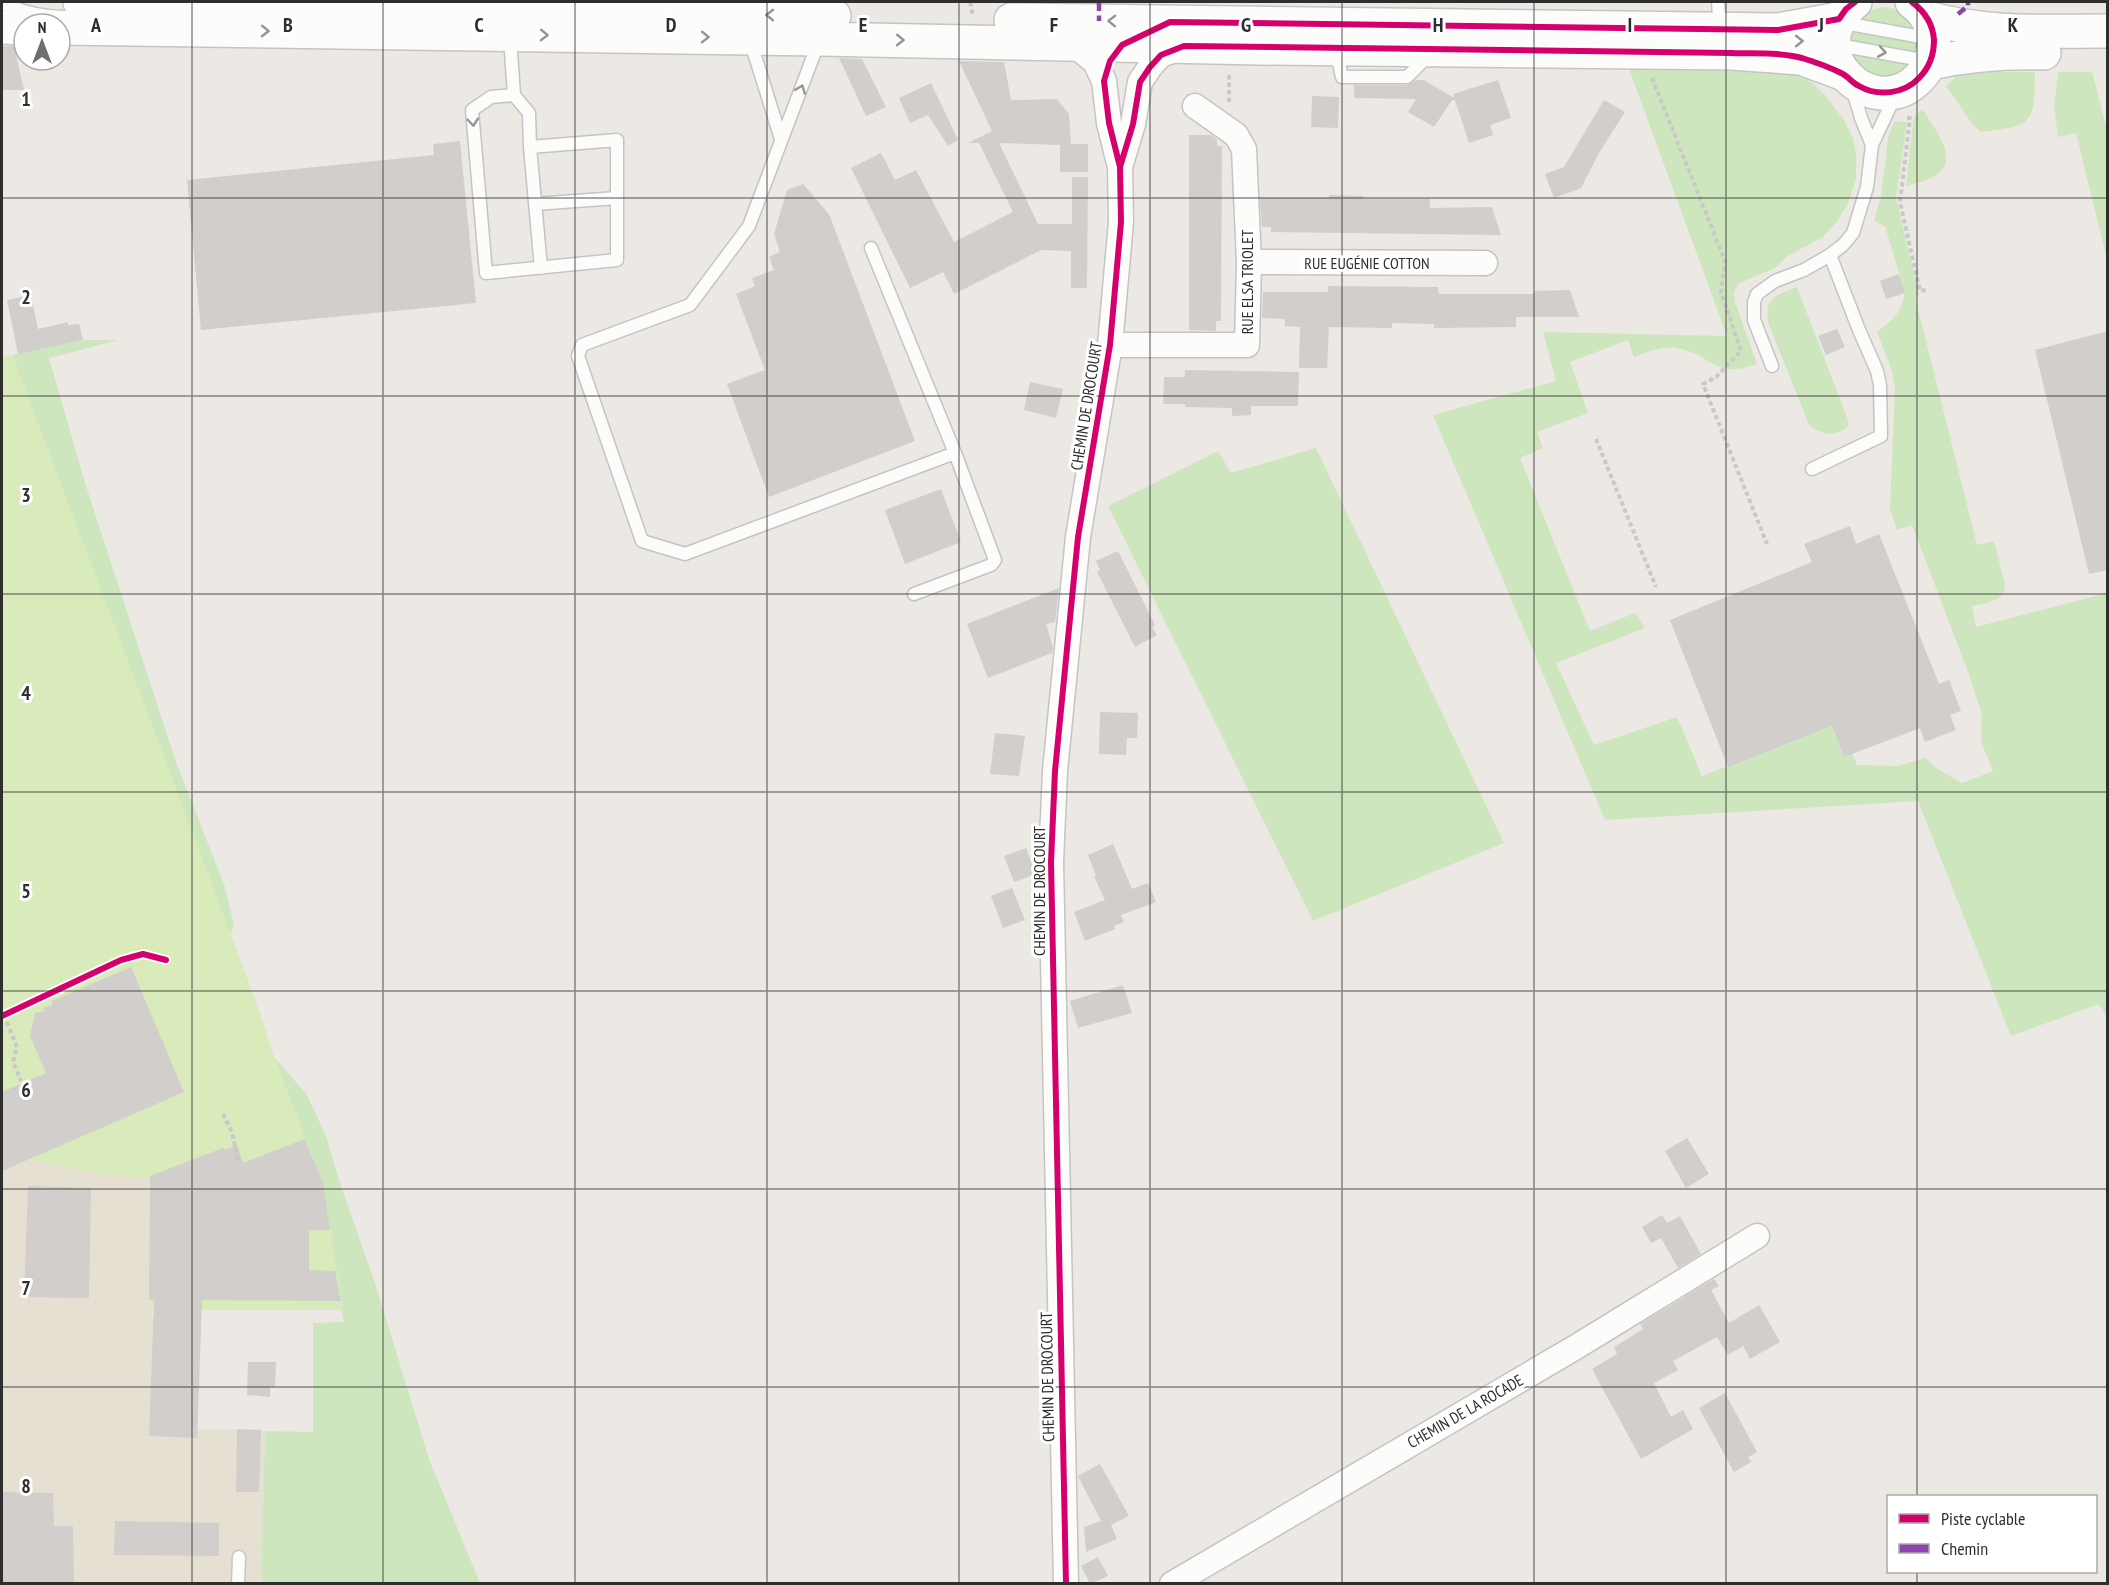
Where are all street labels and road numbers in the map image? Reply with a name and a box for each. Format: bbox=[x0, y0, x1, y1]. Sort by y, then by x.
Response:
street label: RUE ELSA TRIOLET bbox=[1237, 230, 1257, 334]
street label: RUE EUGÉNIE COTTON bbox=[1304, 253, 1430, 273]
street label: CHEMIN DE DROCOURT bbox=[1066, 340, 1106, 472]
street label: CHEMIN DE DROCOURT bbox=[1029, 826, 1049, 956]
street label: CHEMIN DE DROCOURT bbox=[1036, 1312, 1058, 1442]
street label: CHEMIN DE LA ROCADE bbox=[1404, 1370, 1527, 1452]

